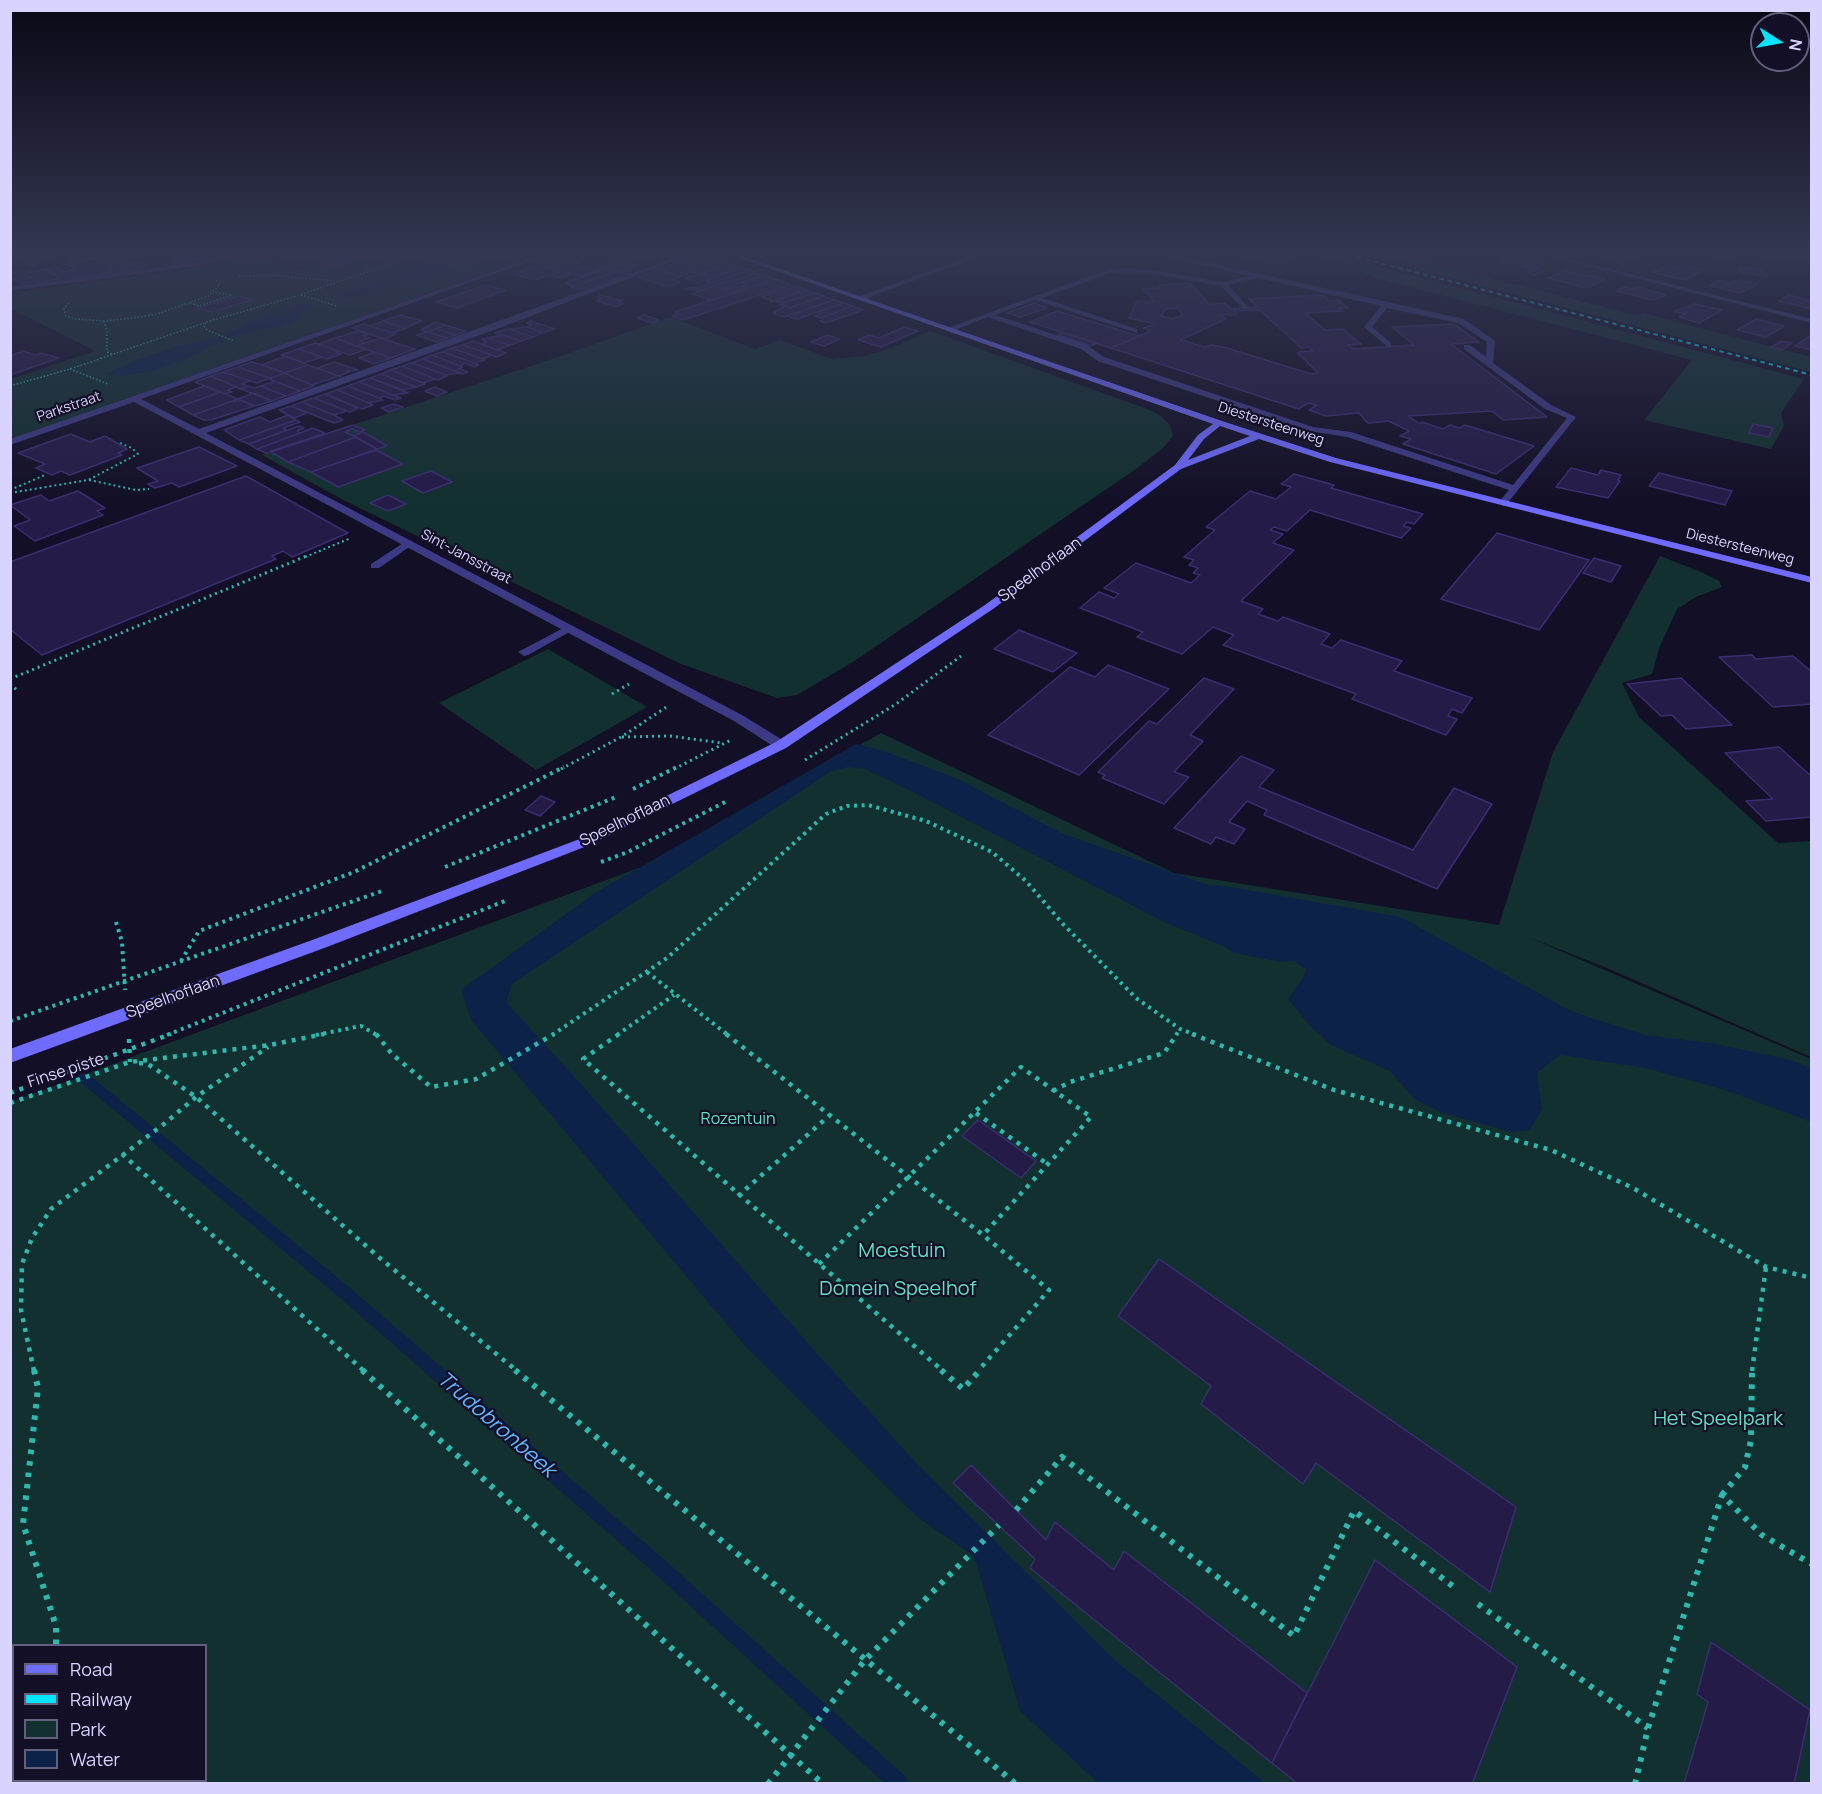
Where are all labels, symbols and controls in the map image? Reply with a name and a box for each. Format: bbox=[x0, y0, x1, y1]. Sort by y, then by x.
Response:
north arrow bbox=[1750, 12, 1810, 72]
text: N bbox=[1784, 37, 1808, 53]
street label: Parkstraat bbox=[35, 388, 103, 426]
street label: Diestersteenweg bbox=[1216, 399, 1326, 449]
street label: Diestersteenweg bbox=[1684, 525, 1796, 569]
street label: Sint-Jansstraat bbox=[418, 526, 514, 588]
street label: Speelhoflaan bbox=[995, 533, 1085, 607]
street label: Speelhoflaan bbox=[577, 791, 673, 851]
street label: Speelhoflaan bbox=[124, 971, 222, 1023]
street label: Finse piste bbox=[25, 1050, 107, 1092]
park label: Rozentuin bbox=[701, 1110, 775, 1130]
park label: Moestuin bbox=[858, 1239, 946, 1263]
park label: Domein Speelhof bbox=[819, 1277, 977, 1301]
water label: Trudobronbeek bbox=[432, 1367, 560, 1483]
park label: Het Speelpark bbox=[1653, 1407, 1783, 1431]
legend bbox=[12, 1644, 207, 1782]
text: Road bbox=[70, 1657, 113, 1681]
text: Railway bbox=[70, 1687, 132, 1711]
text: Park bbox=[70, 1717, 106, 1741]
text: Water bbox=[70, 1747, 120, 1771]

